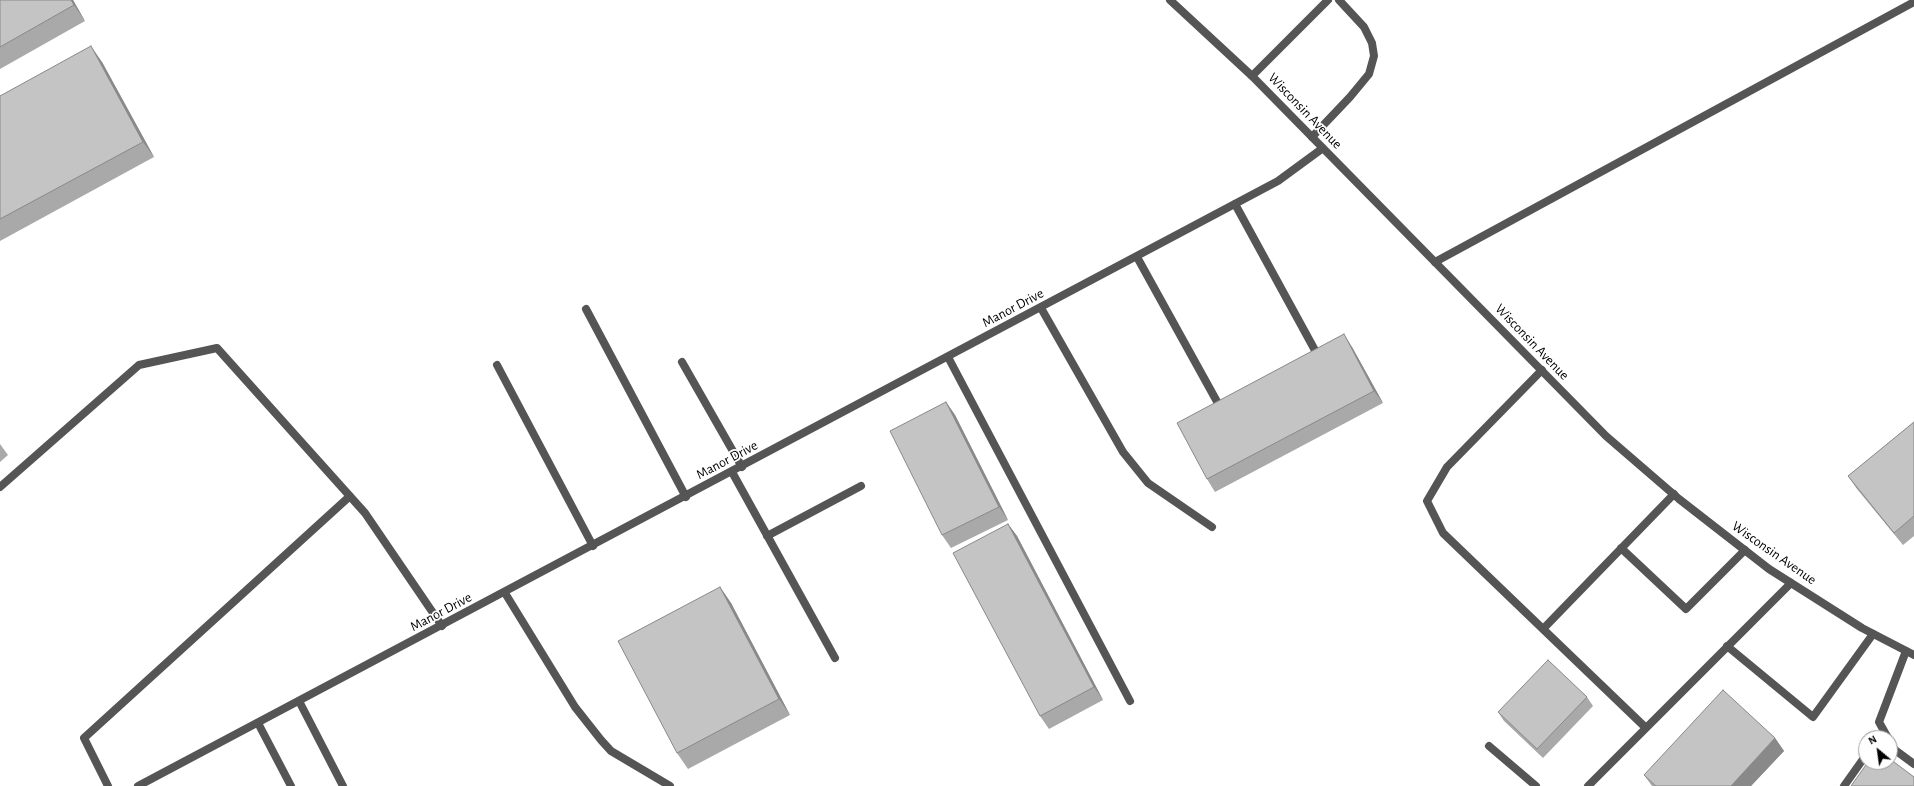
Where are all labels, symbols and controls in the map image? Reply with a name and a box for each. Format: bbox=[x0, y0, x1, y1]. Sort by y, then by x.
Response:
street label: Wisconsin Avenue bbox=[1264, 69, 1346, 153]
street label: Manor Drive bbox=[979, 285, 1047, 331]
street label: Wisconsin Avenue bbox=[1491, 300, 1573, 384]
street label: Manor Drive bbox=[693, 437, 761, 483]
street label: Wisconsin Avenue bbox=[1728, 518, 1820, 588]
street label: Manor Drive bbox=[407, 589, 475, 635]
north arrow bbox=[1858, 730, 1898, 770]
text: N bbox=[1866, 733, 1878, 747]

